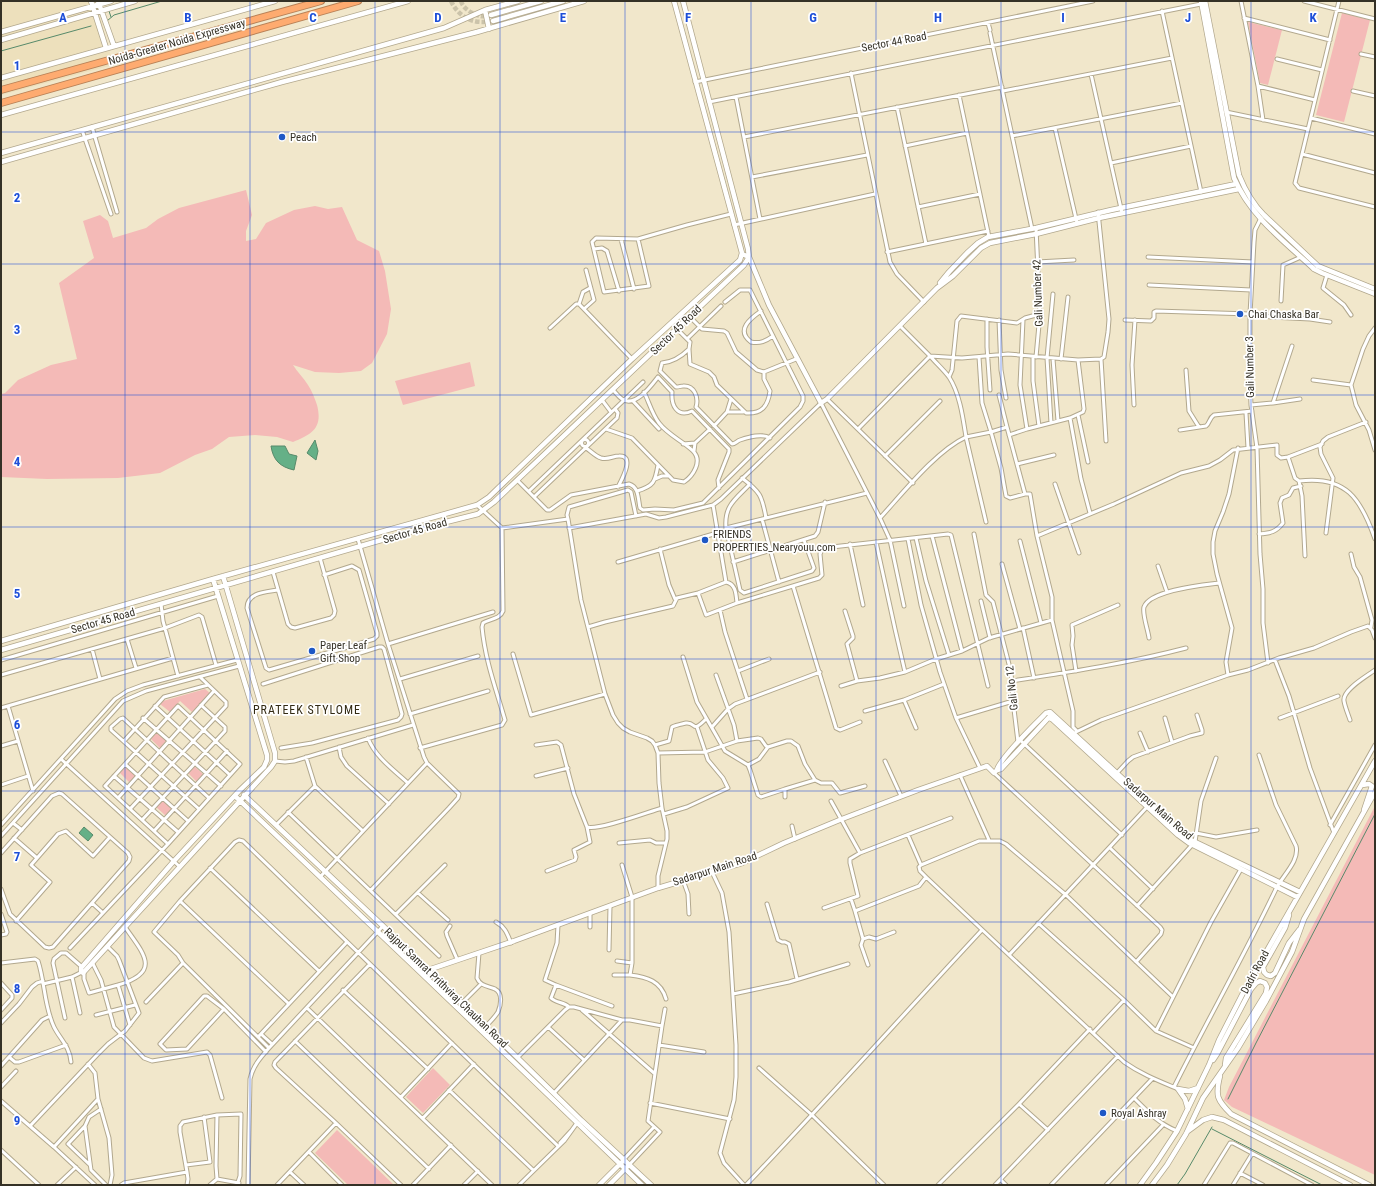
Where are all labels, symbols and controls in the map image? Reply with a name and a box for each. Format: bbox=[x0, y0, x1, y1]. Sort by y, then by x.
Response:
text: A bbox=[59, 10, 67, 25]
text: B bbox=[184, 10, 192, 25]
text: C bbox=[309, 10, 317, 25]
text: D bbox=[434, 10, 442, 25]
text: E bbox=[560, 10, 567, 25]
text: F bbox=[685, 10, 691, 25]
text: G bbox=[809, 10, 817, 25]
text: H bbox=[934, 10, 942, 25]
text: I bbox=[1061, 10, 1065, 25]
text: J bbox=[1185, 10, 1191, 25]
text: K bbox=[1309, 10, 1317, 25]
street label: Noida-Greater Noida Expressway bbox=[107, 16, 247, 68]
street label: Sector 44 Road bbox=[860, 29, 928, 55]
text: 1 bbox=[14, 58, 20, 73]
place label: Peach bbox=[290, 131, 317, 144]
marker: Peach bbox=[277, 132, 287, 142]
text: 2 bbox=[14, 190, 21, 205]
street label: Gali Number 42 bbox=[1030, 259, 1046, 327]
street label: Sector 45 Road bbox=[648, 302, 704, 358]
place label: Chai Chaska Bar bbox=[1248, 308, 1320, 321]
marker: Chai Chaska Bar bbox=[1235, 309, 1245, 319]
text: 3 bbox=[14, 322, 20, 337]
street label: Gali Number 3 bbox=[1243, 336, 1257, 398]
text: 4 bbox=[14, 454, 21, 469]
street label: Sector 45 Road bbox=[382, 516, 448, 546]
place label: FRIENDS PROPERTIES_Nearyouu.com bbox=[713, 528, 836, 554]
marker: FRIENDS PROPERTIES_Nearyouu.com bbox=[700, 535, 710, 545]
text: 5 bbox=[14, 586, 21, 601]
street label: Sector 45 Road bbox=[70, 606, 136, 636]
place label: Paper Leaf Gift Shop bbox=[320, 639, 367, 665]
marker: Paper Leaf Gift Shop bbox=[307, 646, 317, 656]
street label: Gali No 12 bbox=[1003, 665, 1021, 711]
district label: PRATEEK STYLOME bbox=[253, 703, 361, 717]
text: 6 bbox=[14, 717, 21, 732]
street label: Sadarpur Main Road bbox=[1121, 775, 1195, 843]
text: 7 bbox=[14, 849, 21, 864]
street label: Sadarpur Main Road bbox=[671, 849, 759, 889]
street label: Rajput Samrat Prithviraj Chauhan Road bbox=[381, 925, 511, 1051]
street label: Dadri Road bbox=[1238, 948, 1272, 996]
text: 8 bbox=[14, 981, 20, 996]
place label: Royal Ashray bbox=[1111, 1107, 1167, 1120]
marker: Royal Ashray bbox=[1098, 1108, 1108, 1118]
text: 9 bbox=[14, 1113, 20, 1128]

